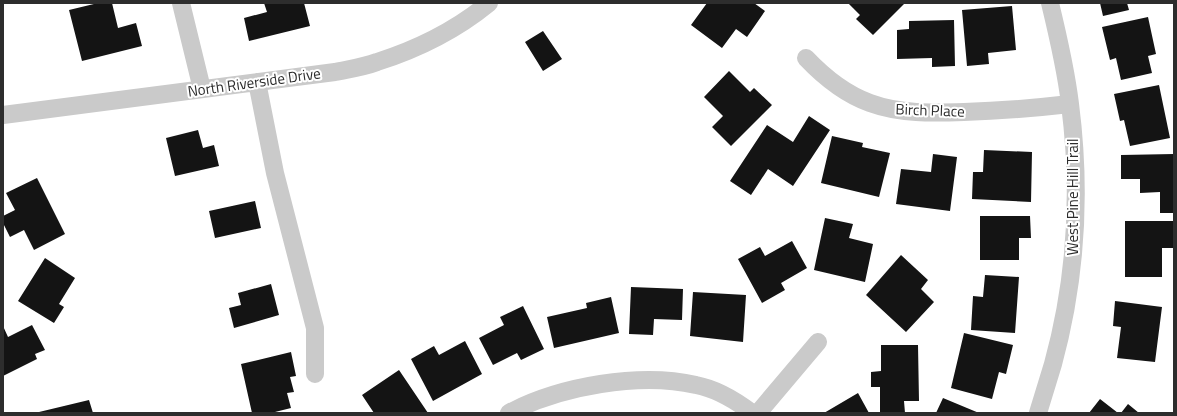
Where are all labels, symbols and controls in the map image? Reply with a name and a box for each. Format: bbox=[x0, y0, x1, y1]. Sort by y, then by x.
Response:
street label: North Riverside Drive bbox=[186, 61, 322, 103]
street label: Birch Place bbox=[895, 97, 965, 123]
street label: West Pine Hill Trail bbox=[1061, 139, 1084, 255]

